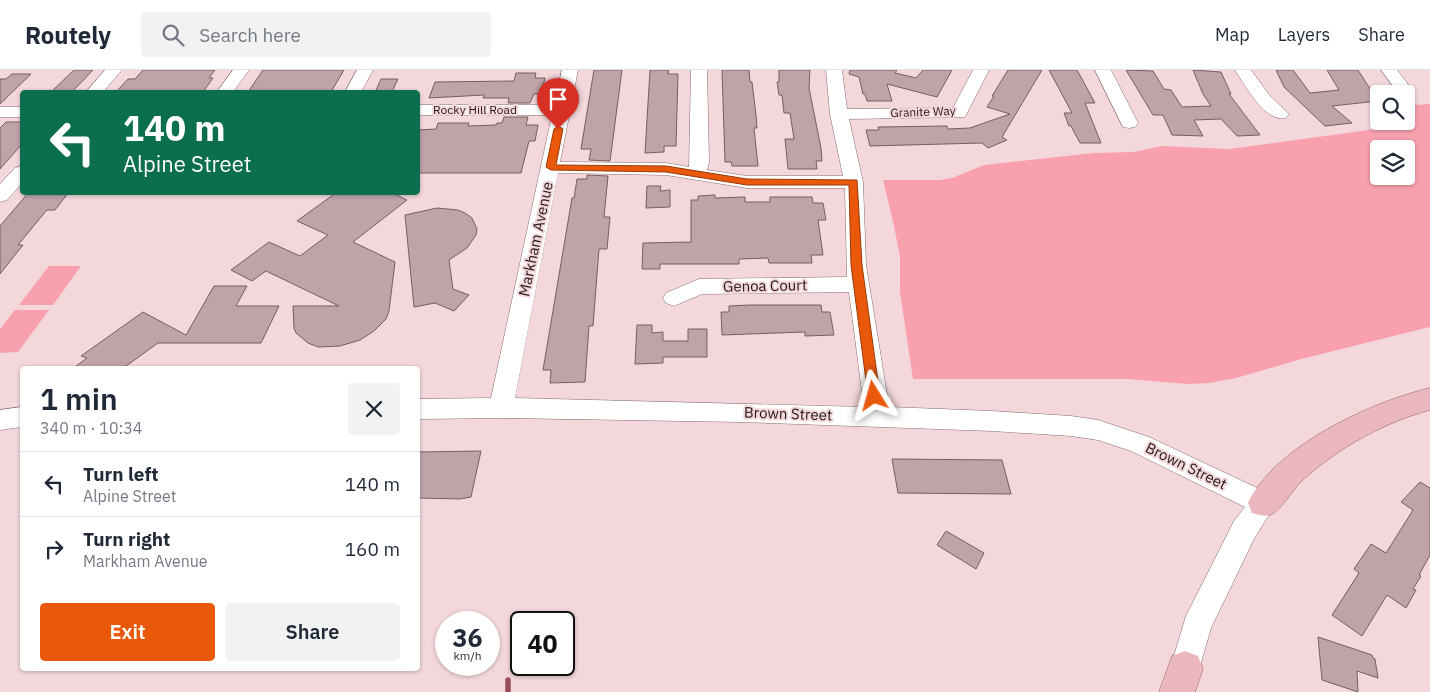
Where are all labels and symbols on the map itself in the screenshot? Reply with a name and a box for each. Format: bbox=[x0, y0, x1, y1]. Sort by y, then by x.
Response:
pin bbox=[537, 78, 579, 129]
street label: Rocky Hill Road bbox=[433, 102, 517, 117]
street label: Granite Way bbox=[890, 103, 956, 120]
street label: Markham Avenue bbox=[514, 180, 557, 298]
street label: Genoa Court bbox=[723, 275, 807, 296]
position arrow bbox=[847, 369, 899, 421]
street label: Brown Street bbox=[744, 402, 832, 425]
street label: Brown Street bbox=[1142, 438, 1230, 493]
speed limit sign: 40 bbox=[510, 611, 575, 676]

